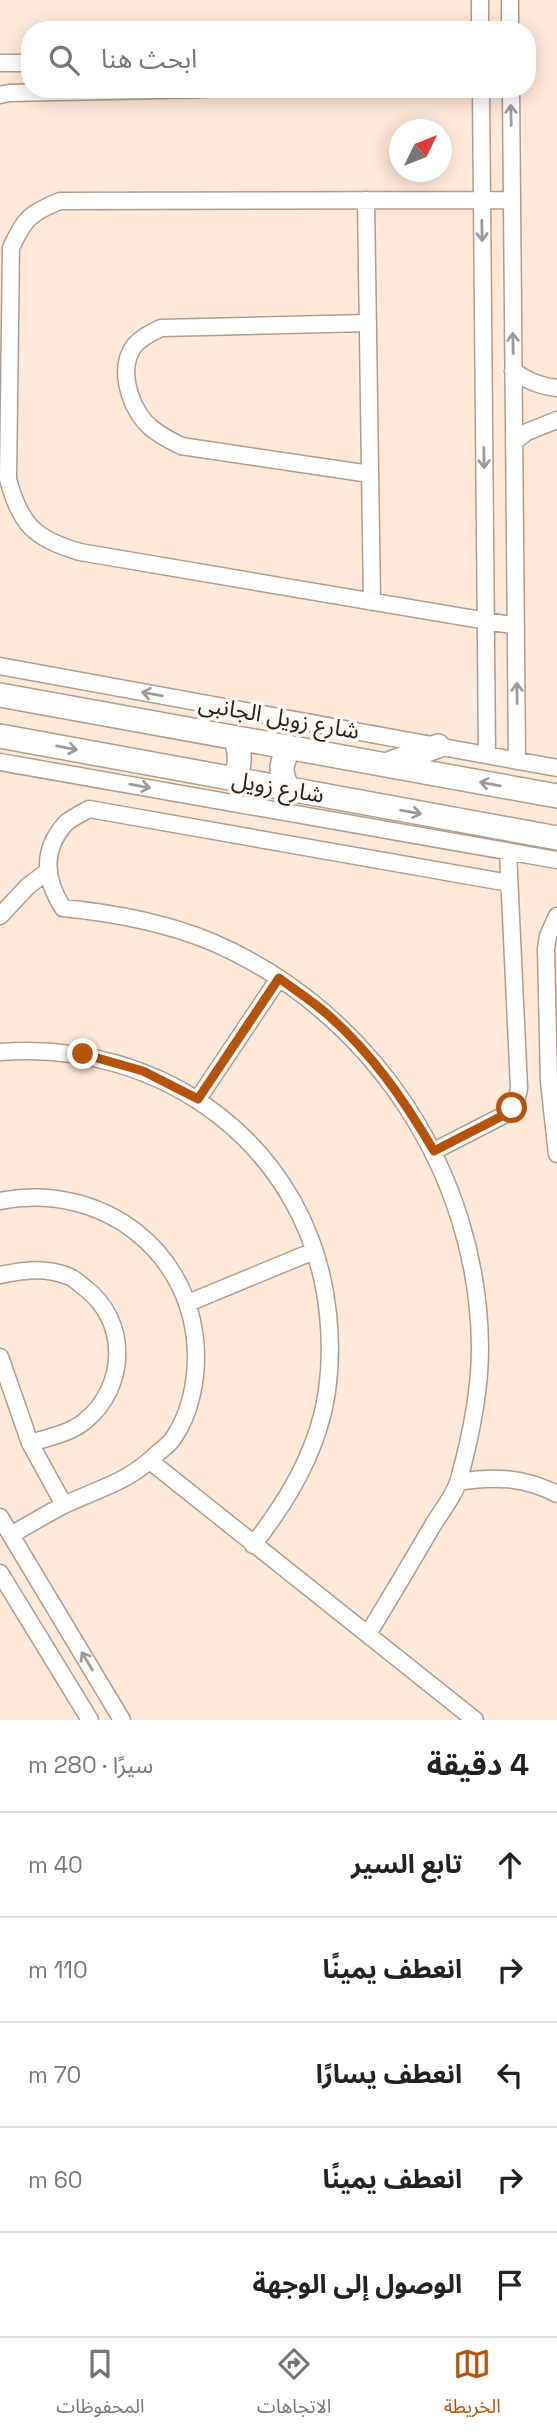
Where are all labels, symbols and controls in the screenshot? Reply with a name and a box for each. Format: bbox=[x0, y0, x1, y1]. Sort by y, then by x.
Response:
search box bbox=[21, 21, 536, 98]
icon: search bbox=[45, 41, 83, 79]
text: ابحث هنا bbox=[101, 42, 197, 76]
one-way arrow bbox=[504, 104, 518, 127]
north arrow bbox=[389, 119, 452, 182]
one-way arrow bbox=[475, 219, 489, 242]
one-way arrow bbox=[506, 331, 520, 354]
one-way arrow bbox=[478, 447, 491, 470]
one-way arrow bbox=[510, 681, 523, 704]
one-way arrow bbox=[141, 687, 164, 700]
street label: شارع زويل الجانبى bbox=[196, 688, 362, 748]
one-way arrow bbox=[55, 742, 78, 755]
street label: شارع زويل bbox=[229, 764, 326, 812]
one-way arrow bbox=[479, 776, 502, 790]
one-way arrow bbox=[128, 780, 151, 793]
one-way arrow bbox=[399, 805, 422, 819]
route end bbox=[67, 1038, 98, 1069]
route start bbox=[496, 1092, 527, 1123]
one-way arrow bbox=[80, 1652, 94, 1672]
text: 4 دقيقة bbox=[427, 1745, 529, 1784]
text: سيرًا · 280 m bbox=[28, 1750, 153, 1780]
icon: ahead bbox=[491, 1846, 529, 1884]
text: تابع السير bbox=[351, 1847, 462, 1881]
text: 40 m bbox=[28, 1850, 83, 1880]
icon: right bbox=[491, 1951, 529, 1989]
text: انعطف يمينًا bbox=[322, 1952, 462, 1986]
text: 110 m bbox=[28, 1955, 88, 1985]
icon: left bbox=[491, 2056, 529, 2094]
text: انعطف يسارًا bbox=[316, 2057, 462, 2091]
text: 70 m bbox=[28, 2060, 81, 2090]
icon: right bbox=[491, 2161, 529, 2199]
text: انعطف يمينًا bbox=[322, 2162, 462, 2196]
text: 60 m bbox=[28, 2165, 83, 2195]
icon: arrive bbox=[491, 2266, 529, 2304]
text: الوصول إلى الوجهة bbox=[252, 2267, 462, 2301]
tab: المحفوظات bbox=[56, 2345, 145, 2427]
tab: الاتجاهات bbox=[257, 2345, 331, 2427]
tab: الخريطة bbox=[444, 2345, 501, 2427]

